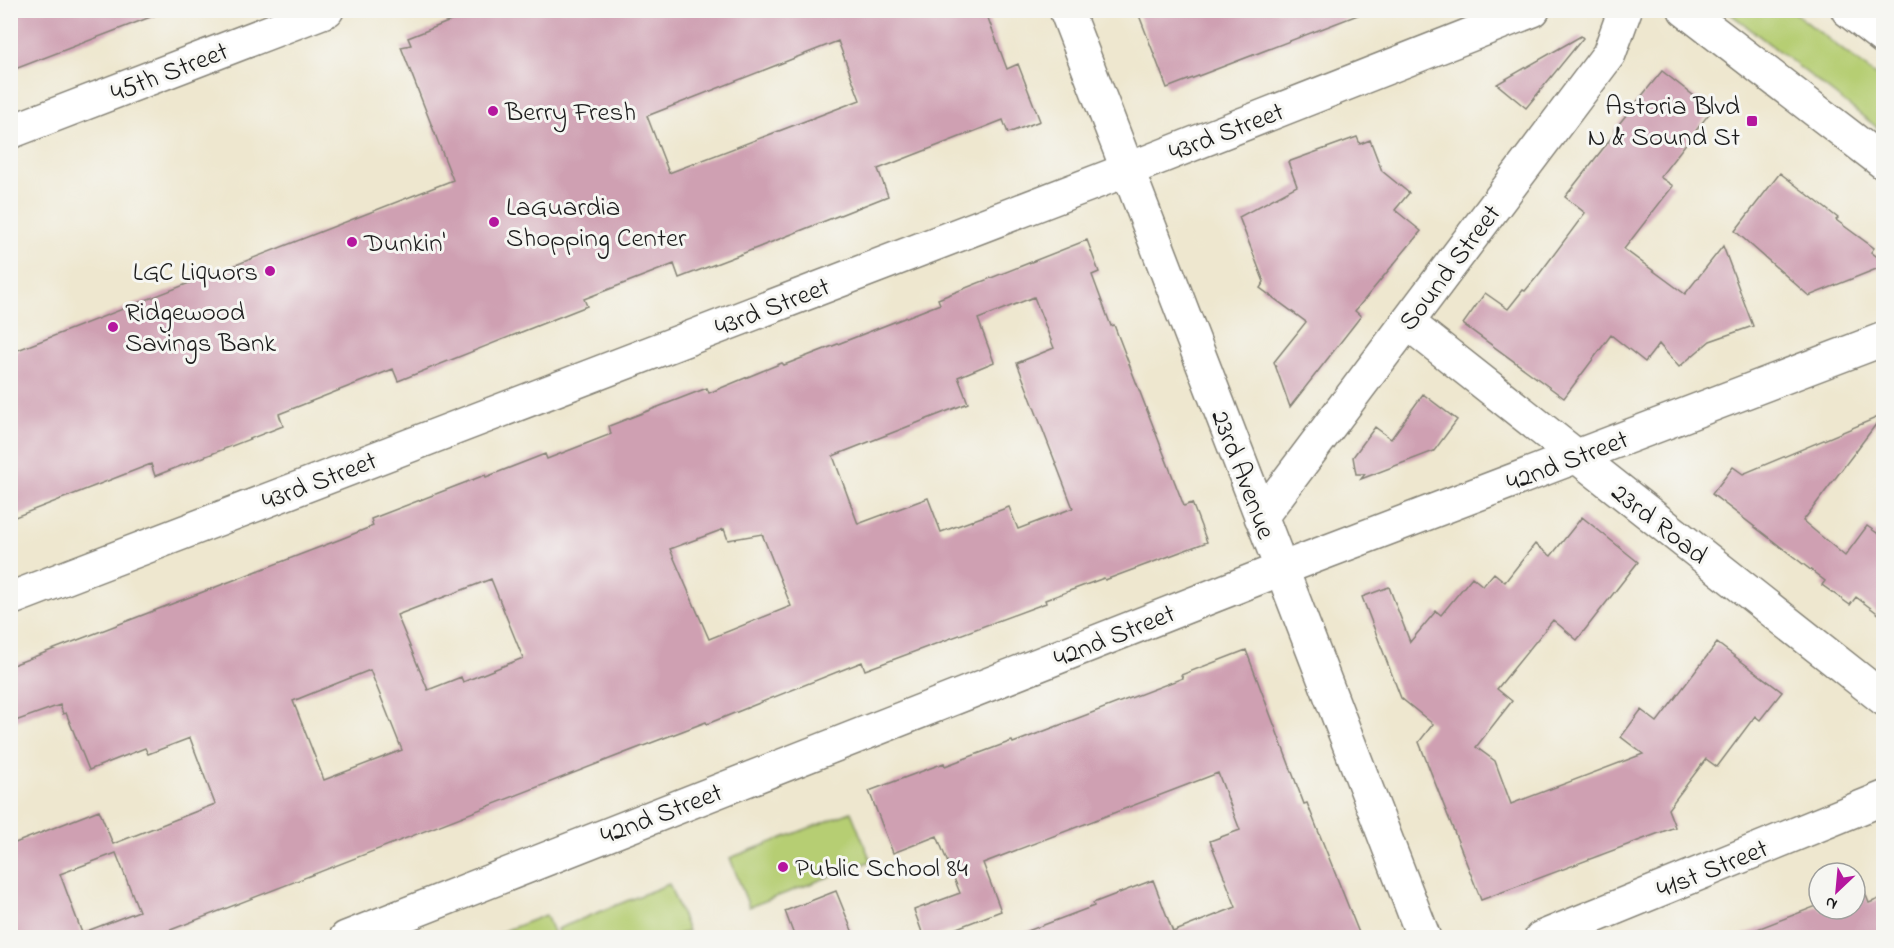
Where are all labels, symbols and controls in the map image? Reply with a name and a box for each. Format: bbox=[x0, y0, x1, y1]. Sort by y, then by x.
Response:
street label: 45th Street bbox=[105, 33, 234, 114]
place label: Astoria Blvd N & Sound St bbox=[1588, 88, 1740, 158]
place label: Berry Fresh bbox=[504, 94, 636, 133]
street label: 43rd Street bbox=[1164, 94, 1290, 173]
marker: Berry Fresh bbox=[486, 104, 500, 118]
marker: Astoria Blvd N & Sound St bbox=[1745, 114, 1759, 128]
place label: LaGuardia Shopping Center bbox=[506, 189, 687, 259]
street label: Sound Street bbox=[1390, 197, 1512, 340]
marker: LaGuardia Shopping Center bbox=[487, 215, 501, 229]
place label: Dunkin' bbox=[363, 225, 445, 264]
marker: Dunkin' bbox=[345, 235, 359, 249]
place label: LGC Liquors bbox=[133, 254, 258, 293]
marker: LGC Liquors bbox=[263, 264, 277, 278]
street label: 43rd Street bbox=[710, 269, 836, 348]
place label: Ridgewood Savings Bank bbox=[125, 294, 276, 364]
marker: Ridgewood Savings Bank bbox=[106, 320, 120, 334]
street label: 23rd Avenue bbox=[1199, 405, 1284, 546]
street label: 42nd Street bbox=[1501, 421, 1635, 503]
street label: 43rd Street bbox=[257, 443, 383, 522]
street label: 23rd Road bbox=[1602, 475, 1715, 575]
street label: 42nd Street bbox=[1048, 595, 1182, 679]
street label: 42nd Street bbox=[595, 774, 729, 856]
street label: 41st Street bbox=[1651, 830, 1775, 910]
place label: Public School 84 bbox=[795, 850, 968, 889]
marker: Public School 84 bbox=[776, 860, 790, 874]
north arrow bbox=[1807, 861, 1867, 921]
text: N bbox=[1821, 889, 1841, 916]

